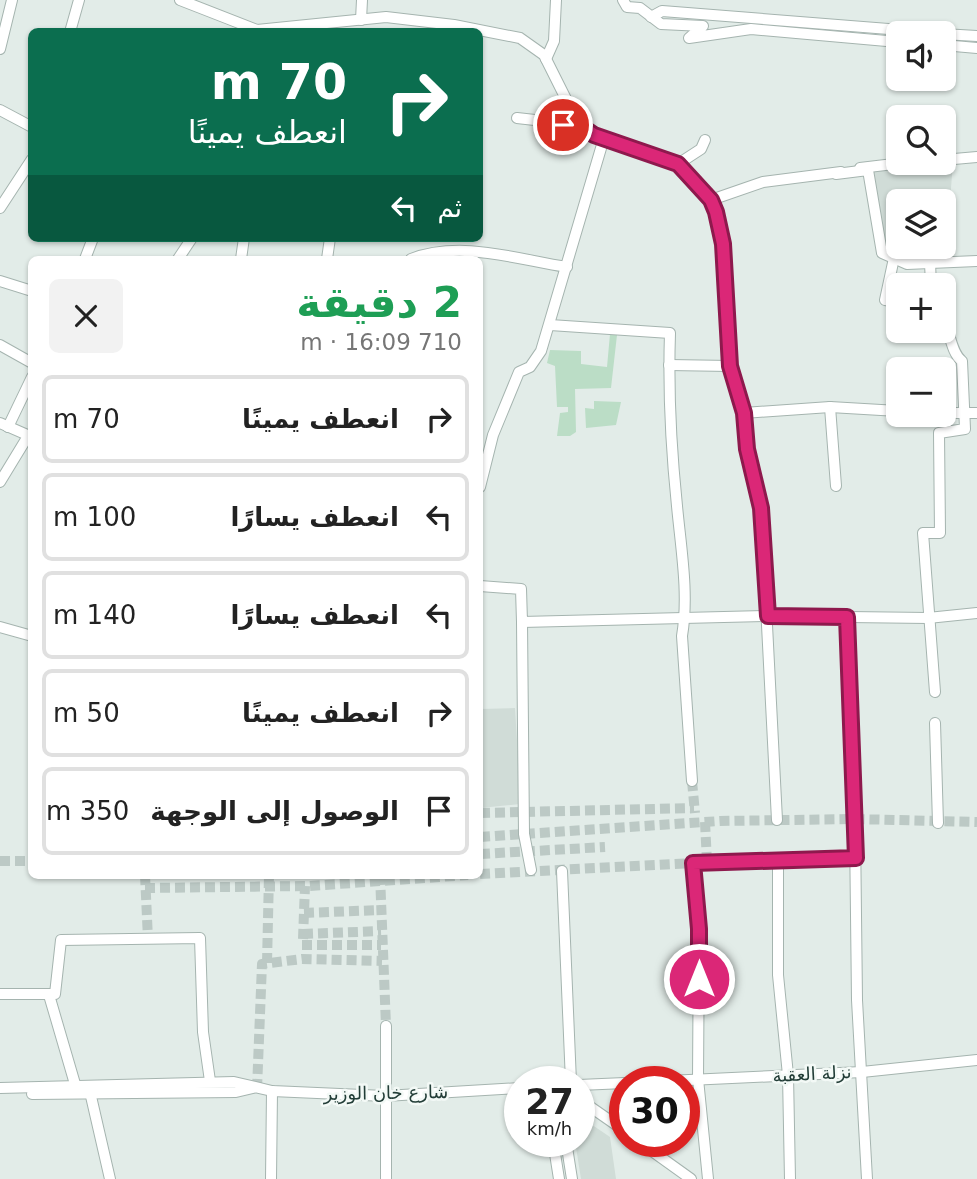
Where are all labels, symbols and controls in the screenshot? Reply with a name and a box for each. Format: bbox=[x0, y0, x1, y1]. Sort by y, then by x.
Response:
map controls bbox=[886, 21, 956, 427]
button: sound bbox=[886, 21, 956, 91]
text: 70 m bbox=[211, 54, 347, 111]
icon: right bbox=[371, 56, 462, 147]
pin bbox=[533, 95, 593, 155]
button: search bbox=[886, 105, 956, 175]
icon: arrive bbox=[544, 106, 582, 144]
text: انعطف يمينًا bbox=[188, 113, 347, 151]
icon: left bbox=[385, 189, 423, 227]
button: layers bbox=[886, 189, 956, 259]
text: ثم bbox=[437, 193, 462, 223]
button: + bbox=[886, 273, 956, 343]
text: 2 دقيقة bbox=[296, 278, 462, 327]
button: close bbox=[49, 279, 123, 353]
text: 710 m · 16:09 bbox=[300, 329, 462, 355]
button: − bbox=[886, 357, 956, 427]
icon: right bbox=[420, 400, 458, 438]
text: 70 m bbox=[53, 404, 120, 434]
text: انعطف يمينًا bbox=[242, 404, 399, 434]
icon: left bbox=[420, 498, 458, 536]
text: 100 m bbox=[53, 502, 136, 532]
text: انعطف يسارًا bbox=[230, 502, 399, 532]
icon: left bbox=[420, 596, 458, 634]
text: 140 m bbox=[53, 600, 136, 630]
text: انعطف يسارًا bbox=[230, 600, 399, 630]
icon: right bbox=[420, 694, 458, 732]
text: 50 m bbox=[53, 698, 120, 728]
text: انعطف يمينًا bbox=[242, 698, 399, 728]
icon: arrive bbox=[420, 792, 458, 830]
text: 350 m bbox=[46, 796, 129, 826]
text: الوصول إلى الوجهة bbox=[150, 796, 399, 826]
position arrow bbox=[662, 942, 736, 1016]
street label: نزلة العقبة bbox=[772, 1061, 852, 1087]
speed limit sign: 30 bbox=[609, 1066, 700, 1157]
street label: شارع خان الوزير bbox=[322, 1081, 449, 1105]
text: 27 bbox=[525, 1082, 574, 1122]
text: km/h bbox=[527, 1118, 572, 1139]

